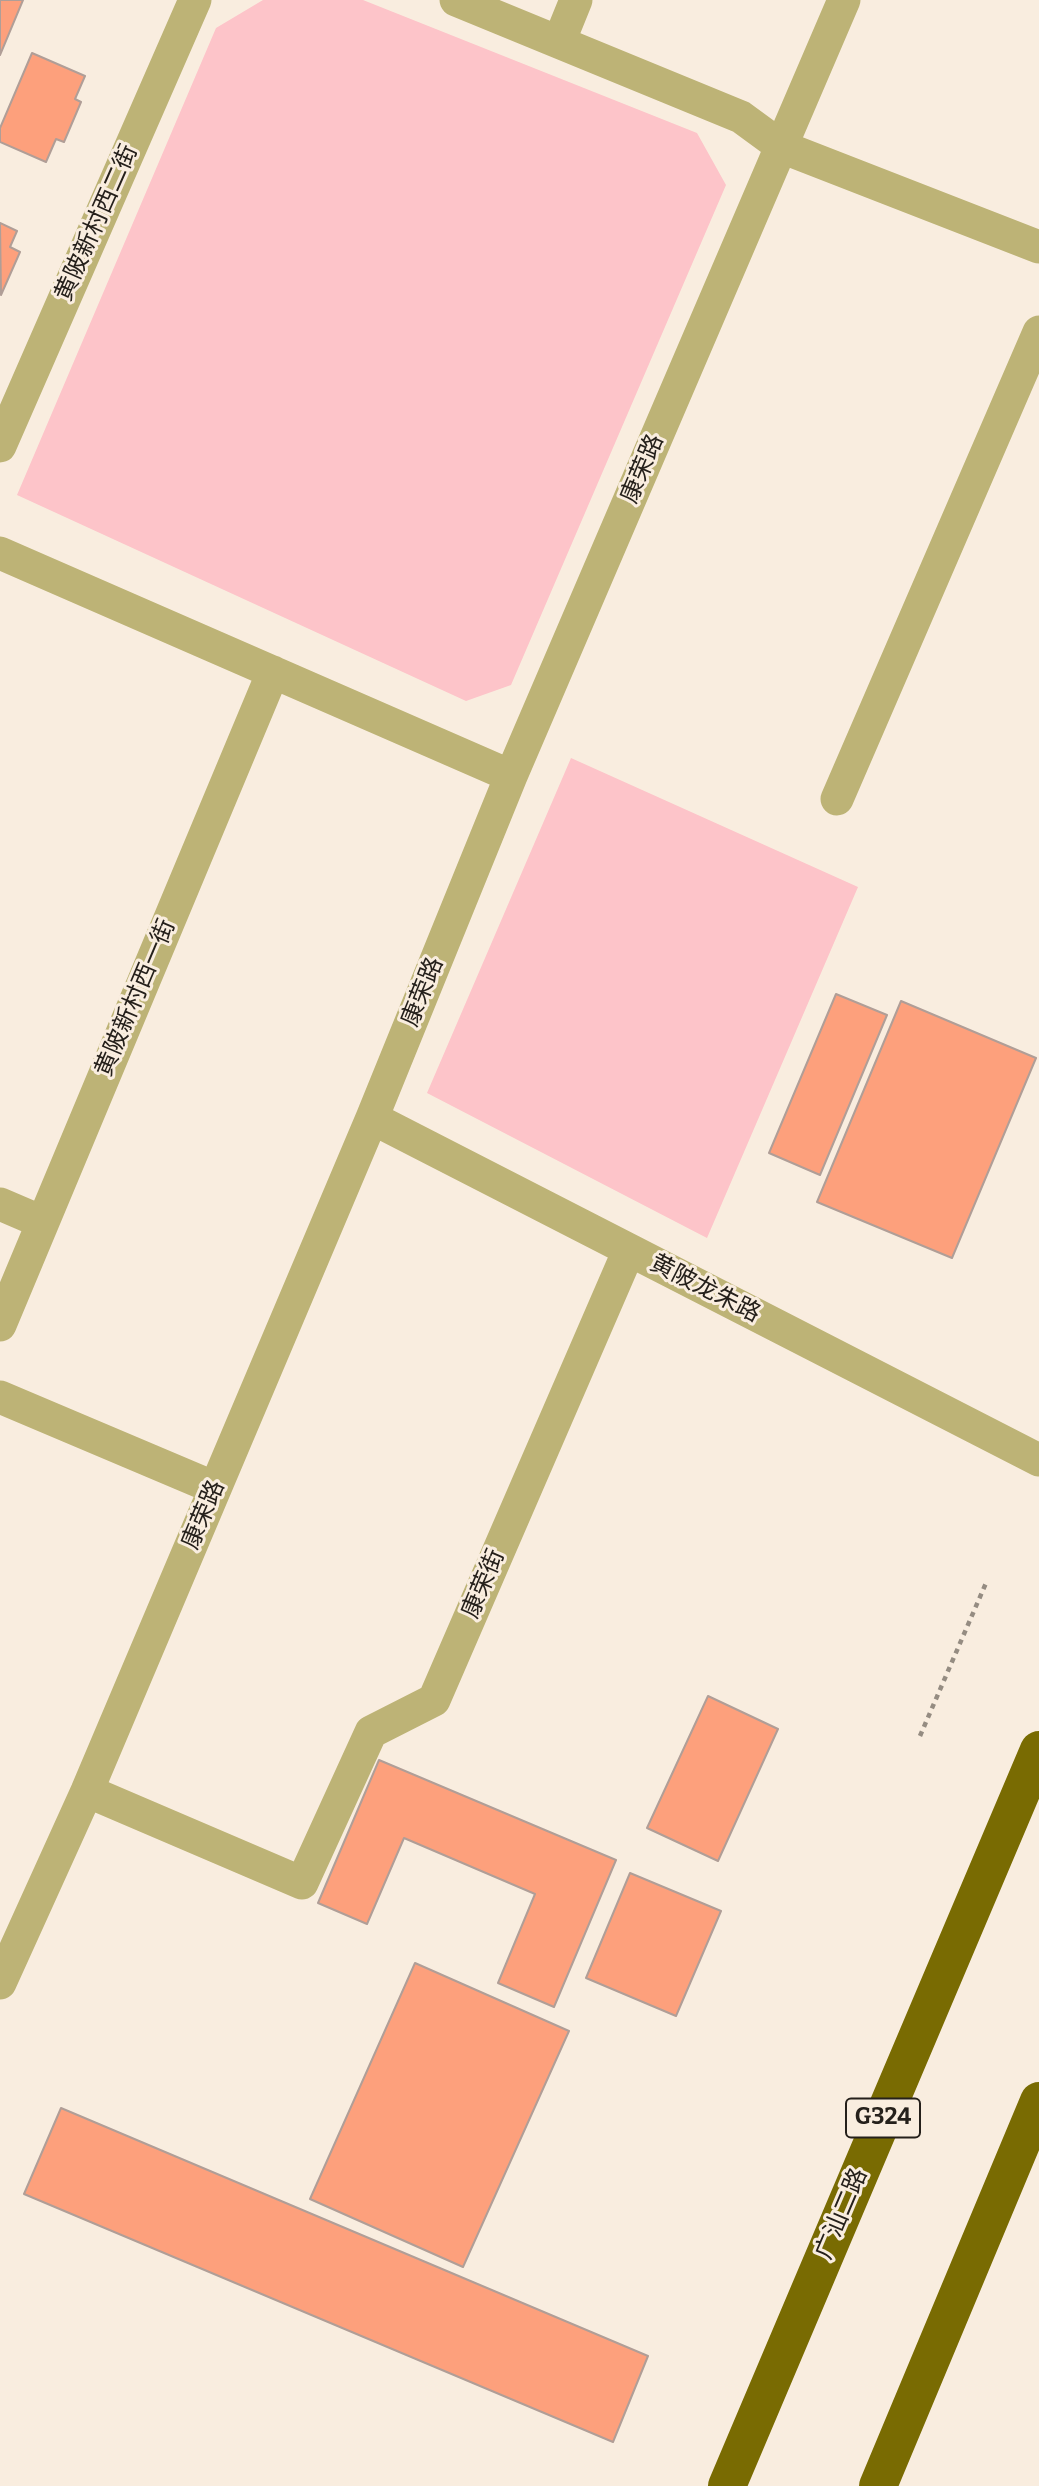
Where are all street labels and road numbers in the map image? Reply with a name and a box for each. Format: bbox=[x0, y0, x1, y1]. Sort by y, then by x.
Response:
street label: 黄陂新村西二街 bbox=[50, 140, 144, 306]
street label: 康荣路 bbox=[616, 430, 670, 508]
street label: 黄陂新村西一街 bbox=[90, 915, 182, 1081]
street label: 康荣路 bbox=[396, 953, 450, 1031]
street label: 黄陂龙朱路 bbox=[645, 1249, 765, 1329]
street label: 康荣路 bbox=[177, 1476, 231, 1554]
street label: 康荣街 bbox=[457, 1545, 511, 1623]
road number: G324 bbox=[846, 2098, 920, 2138]
street label: 广汕二路 bbox=[810, 2164, 874, 2264]

